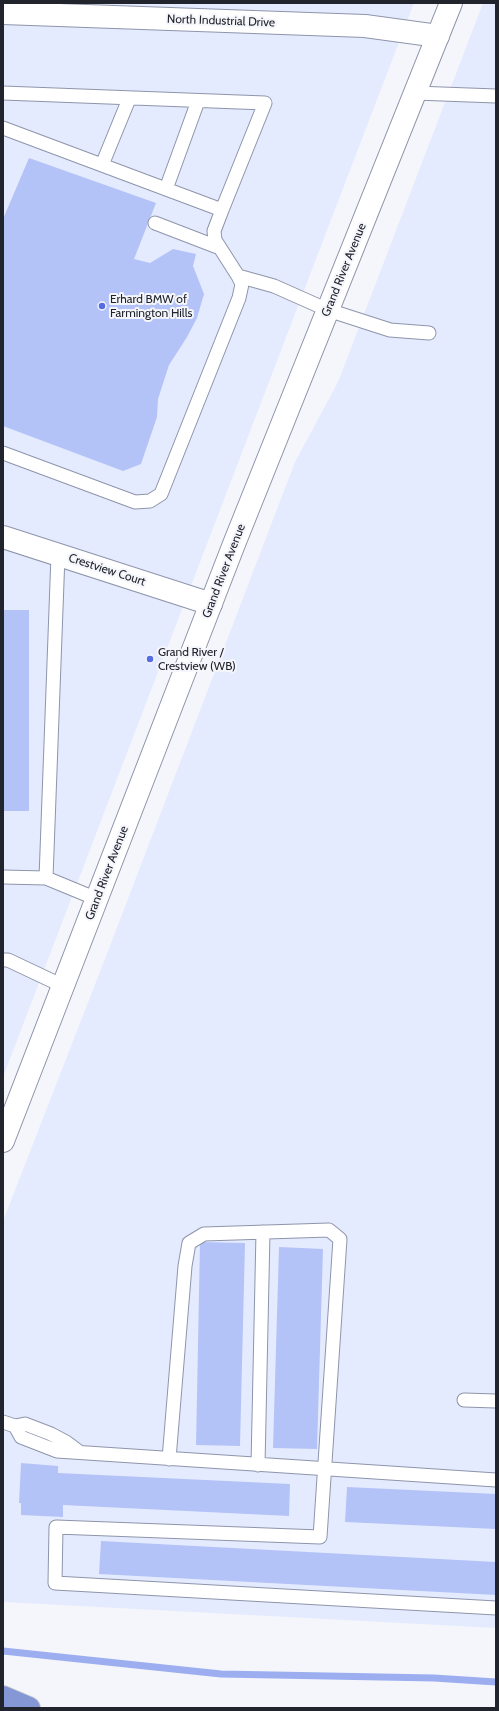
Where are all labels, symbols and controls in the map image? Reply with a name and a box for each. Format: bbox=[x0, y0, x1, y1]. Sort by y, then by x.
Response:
street label: North Industrial Drive bbox=[167, 12, 275, 30]
street label: Grand River Avenue bbox=[319, 221, 369, 319]
place label: Erhard BMW of Farmington Hills bbox=[110, 292, 192, 320]
marker: Erhard BMW of Farmington Hills bbox=[97, 301, 107, 311]
street label: Grand River Avenue bbox=[199, 522, 249, 620]
street label: Crestview Court bbox=[67, 551, 147, 589]
place label: Grand River / Crestview (WB) bbox=[158, 645, 236, 673]
marker: Grand River / Crestview (WB) bbox=[145, 654, 155, 664]
street label: Grand River Avenue bbox=[82, 824, 132, 922]

